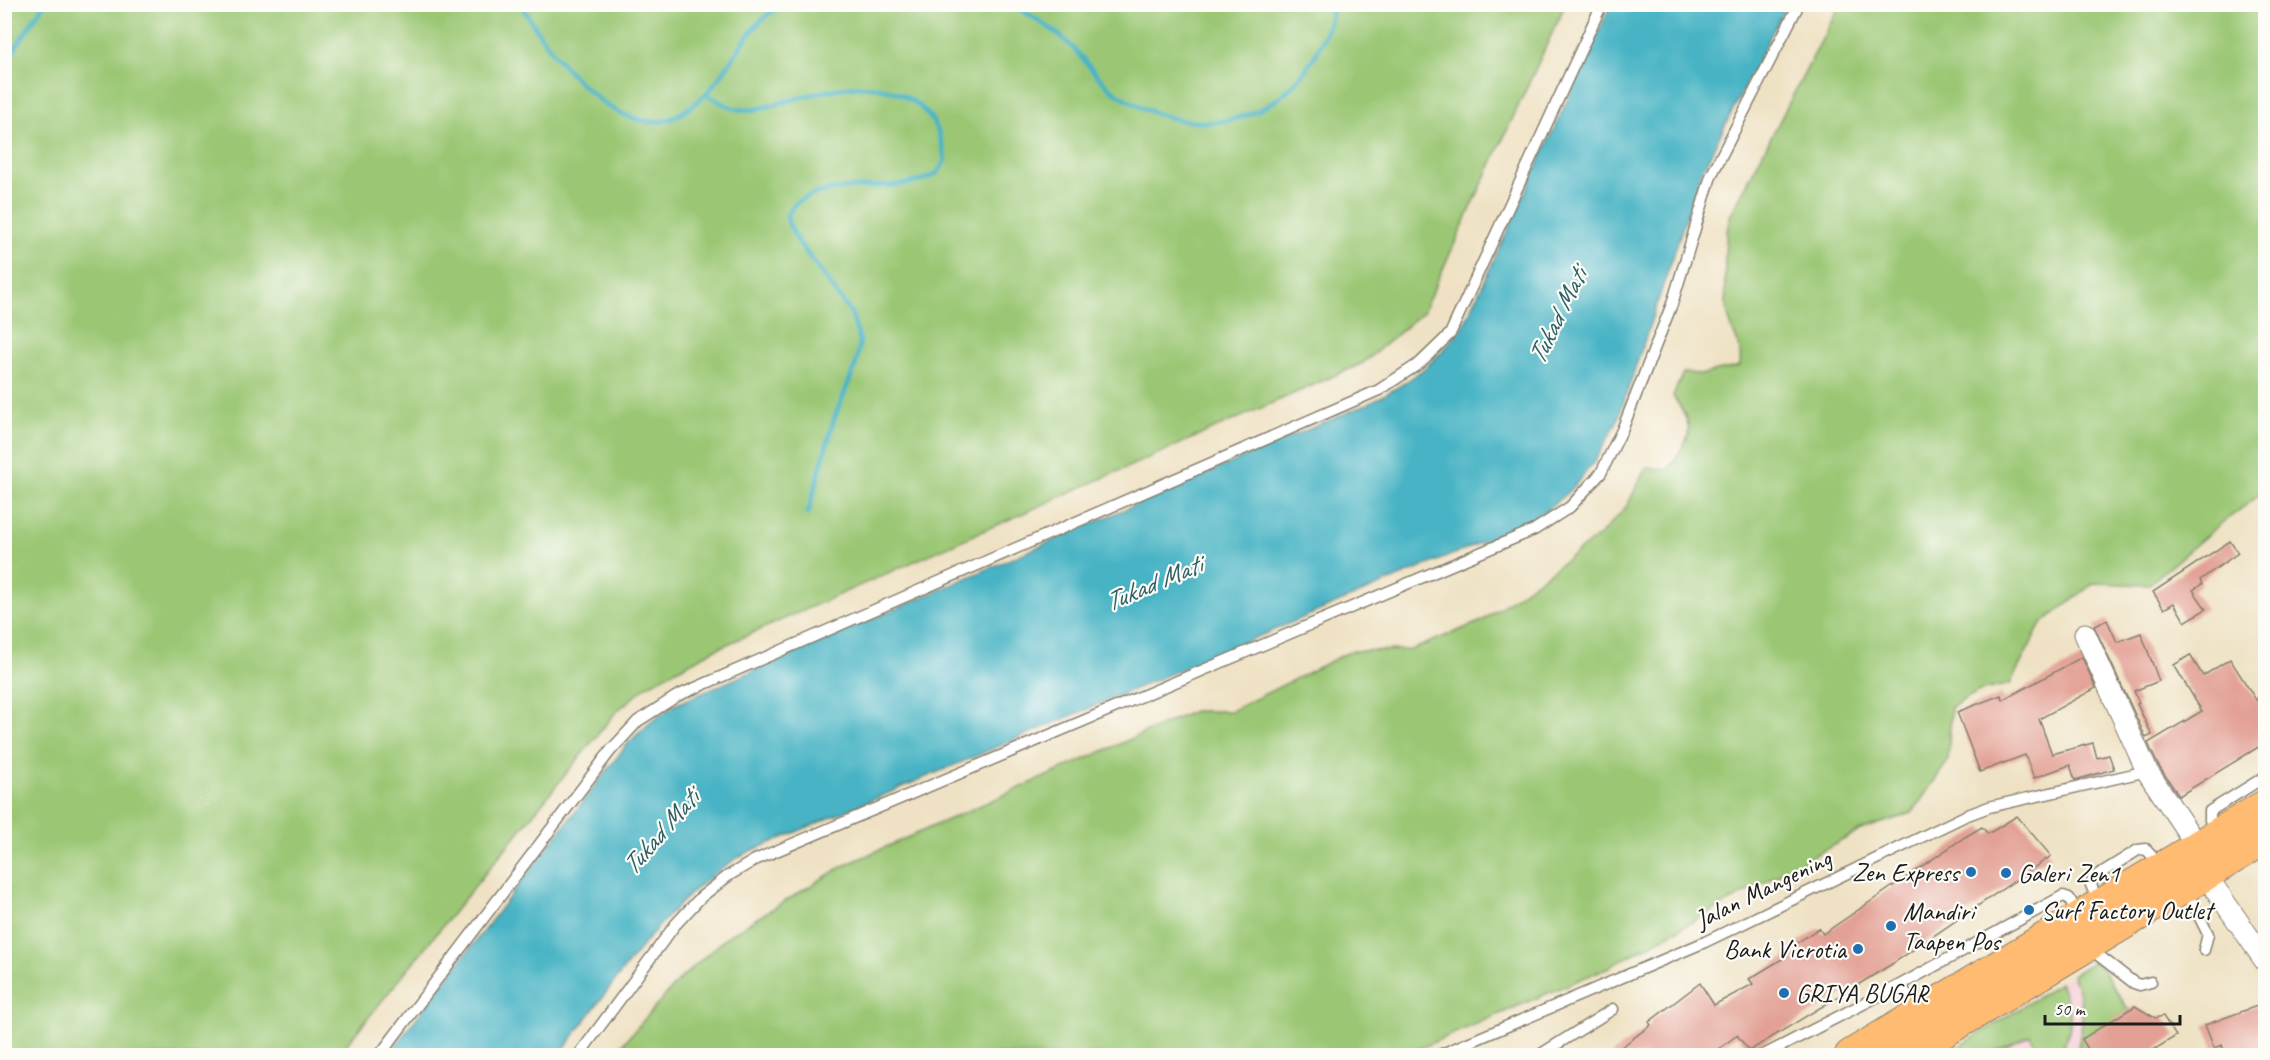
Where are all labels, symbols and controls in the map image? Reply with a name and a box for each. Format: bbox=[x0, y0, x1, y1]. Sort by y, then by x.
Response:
water label: Tukad Mati bbox=[1519, 256, 1598, 370]
water label: Tukad Mati bbox=[1099, 545, 1213, 619]
water label: Tukad Mati bbox=[614, 777, 711, 882]
street label: Jalan Mangening bbox=[1687, 841, 1838, 937]
place label: Zen Express bbox=[1852, 856, 1961, 889]
place label: Galeri Zen1 bbox=[2018, 857, 2121, 890]
marker: Zen Express bbox=[1964, 865, 1978, 879]
marker: Galeri Zen1 bbox=[1999, 866, 2013, 880]
place label: Surf Factory Outlet bbox=[2041, 894, 2216, 927]
place label: Mandiri Taapen Pos bbox=[1903, 895, 2002, 958]
marker: Surf Factory Outlet bbox=[2022, 903, 2036, 917]
marker: Mandiri Taapen Pos bbox=[1884, 919, 1898, 933]
place label: Bank Vicrotia bbox=[1724, 933, 1848, 966]
marker: Bank Vicrotia bbox=[1851, 942, 1865, 956]
place label: GRIYA BUGAR bbox=[1796, 977, 1930, 1010]
marker: GRIYA BUGAR bbox=[1777, 986, 1791, 1000]
scale bar bbox=[2045, 988, 2180, 1026]
text: 50 m bbox=[2054, 998, 2087, 1020]

